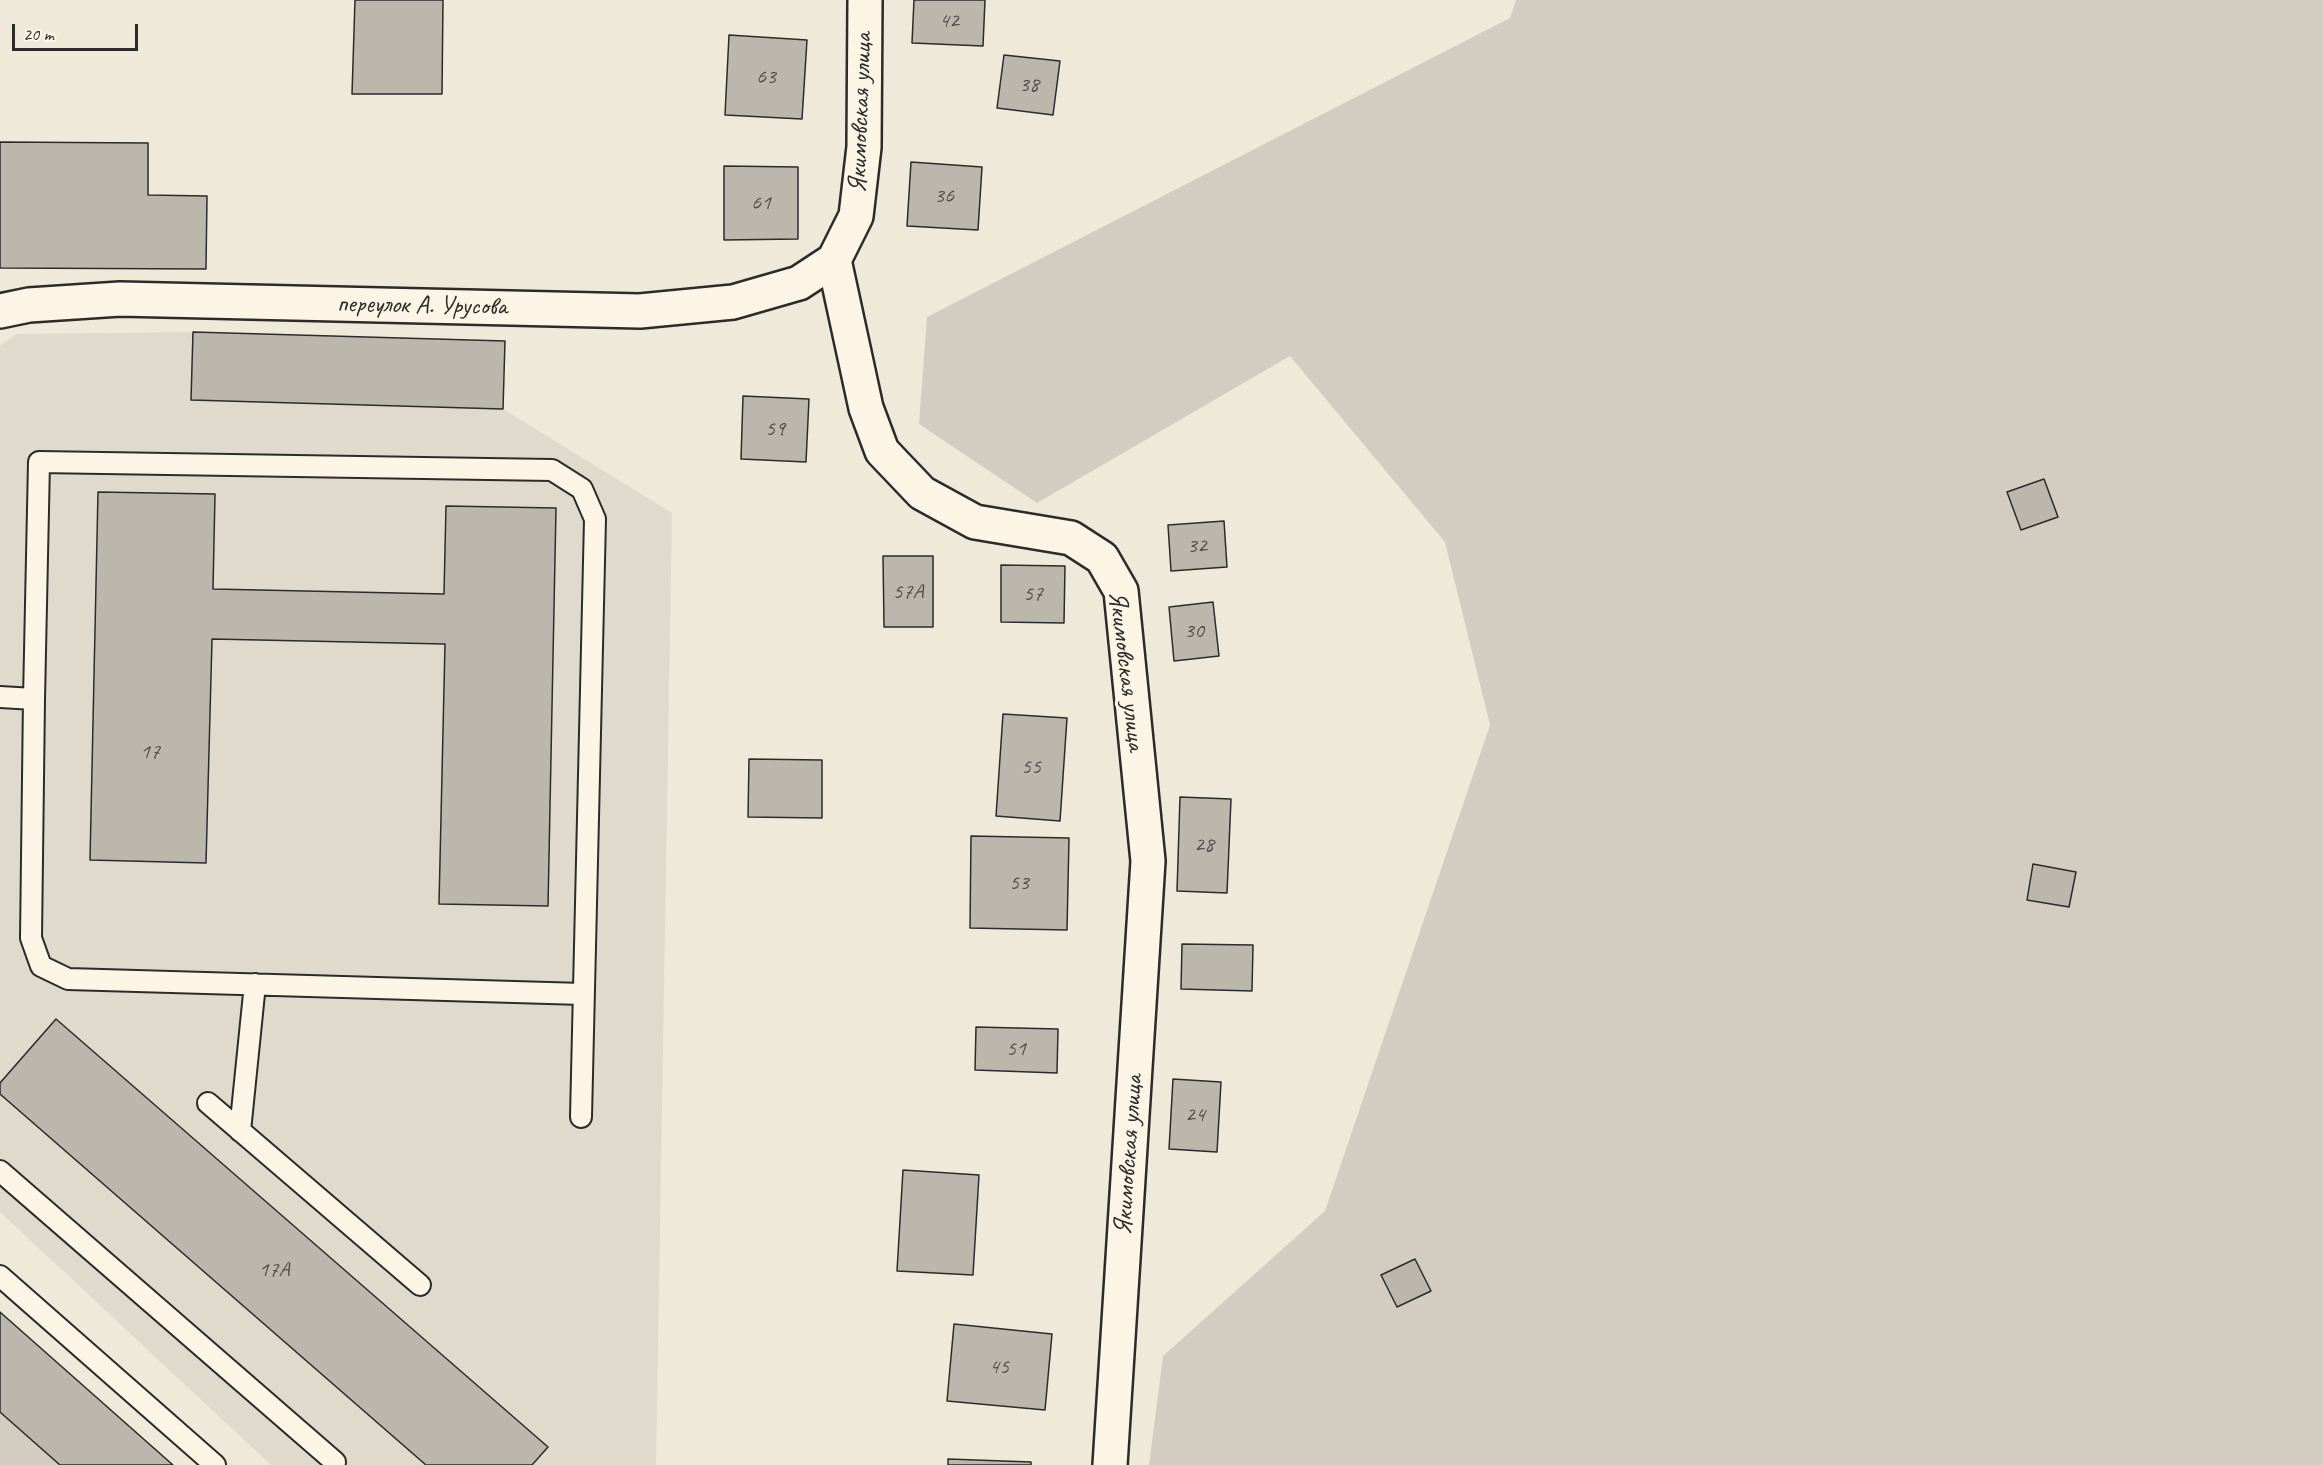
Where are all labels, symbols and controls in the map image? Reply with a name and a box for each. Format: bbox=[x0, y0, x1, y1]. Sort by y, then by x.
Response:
house number: 42 bbox=[939, 8, 959, 34]
scale bar bbox=[15, 12, 141, 50]
text: 20 m bbox=[23, 23, 54, 45]
street label: Якимовская улица bbox=[843, 32, 879, 194]
house number: 63 bbox=[756, 64, 776, 90]
house number: 38 bbox=[1019, 72, 1039, 98]
house number: 36 bbox=[934, 183, 954, 209]
house number: 61 bbox=[751, 190, 771, 216]
street label: переулок А. Урусова bbox=[337, 289, 507, 323]
house number: 59 bbox=[765, 416, 785, 442]
house number: 32 bbox=[1187, 533, 1207, 559]
house number: 57А bbox=[893, 579, 923, 605]
house number: 57 bbox=[1023, 581, 1043, 607]
street label: Якимовская улица bbox=[1101, 589, 1151, 753]
house number: 30 bbox=[1184, 618, 1204, 644]
house number: 17 bbox=[140, 739, 160, 765]
house number: 55 bbox=[1021, 754, 1041, 780]
house number: 28 bbox=[1194, 832, 1214, 858]
house number: 53 bbox=[1009, 870, 1029, 896]
house number: 51 bbox=[1006, 1036, 1026, 1062]
street label: Якимовская улица bbox=[1108, 1074, 1150, 1236]
house number: 24 bbox=[1185, 1102, 1205, 1128]
house number: 17А bbox=[259, 1257, 289, 1283]
house number: 45 bbox=[989, 1354, 1009, 1380]

